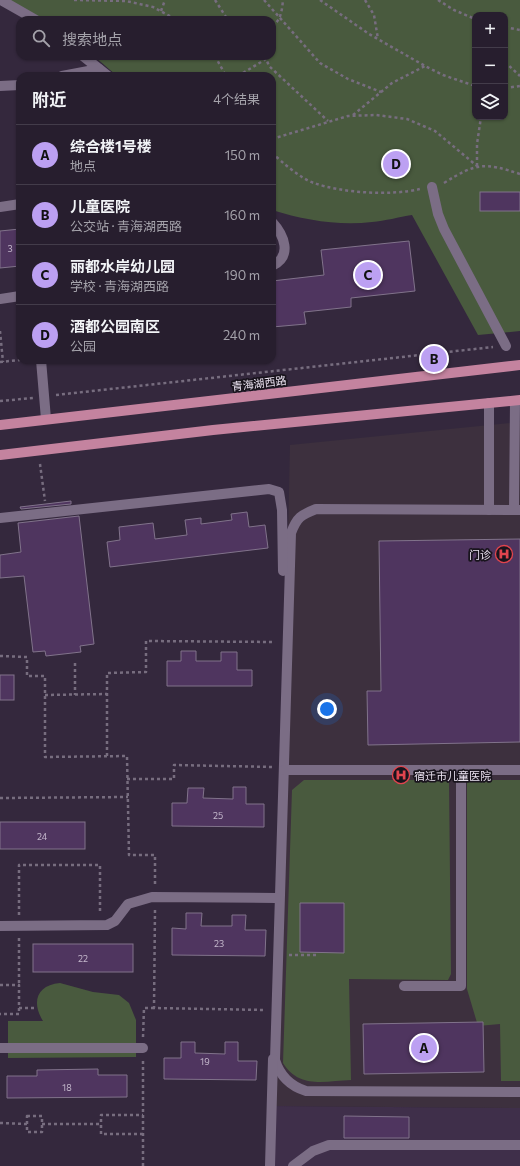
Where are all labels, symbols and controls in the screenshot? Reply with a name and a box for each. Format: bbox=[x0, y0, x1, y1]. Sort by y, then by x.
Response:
map controls bbox=[472, 12, 508, 120]
button: + bbox=[472, 12, 508, 48]
search box bbox=[16, 16, 276, 60]
icon: search bbox=[30, 27, 52, 49]
text: 搜索地点 bbox=[62, 30, 122, 48]
button: − bbox=[472, 48, 508, 84]
button: layers bbox=[472, 84, 508, 120]
text: 附近 bbox=[32, 89, 66, 110]
text: 4个结果 bbox=[213, 91, 260, 107]
text: 综合楼1号楼 bbox=[70, 137, 152, 155]
text: A bbox=[40, 147, 50, 163]
text: 150 m bbox=[225, 147, 260, 163]
pin: D bbox=[383, 149, 409, 179]
text: 地点 bbox=[70, 158, 96, 174]
text: 儿童医院 bbox=[70, 197, 130, 215]
text: B bbox=[41, 207, 49, 223]
text: 160 m bbox=[224, 207, 260, 223]
text: 公交站 · 青海湖西路 bbox=[70, 218, 182, 234]
house number: 3 bbox=[7, 243, 13, 254]
text: 丽都水岸幼儿园 bbox=[70, 257, 175, 275]
pin: C bbox=[355, 260, 381, 290]
text: C bbox=[41, 267, 49, 283]
text: 190 m bbox=[224, 267, 260, 283]
text: 学校 · 青海湖西路 bbox=[70, 278, 169, 294]
text: 酒都公园南区 bbox=[70, 317, 160, 335]
text: D bbox=[40, 327, 50, 343]
text: 240 m bbox=[223, 327, 260, 343]
text: 公园 bbox=[70, 338, 96, 354]
pin: B bbox=[421, 344, 447, 374]
street label: 青海湖西路 bbox=[231, 373, 287, 393]
hospital icon: 门诊 bbox=[494, 544, 514, 564]
place label: 门诊 bbox=[469, 548, 491, 561]
your location bbox=[317, 699, 337, 719]
hospital icon: 宿迁市儿童医院 bbox=[391, 765, 411, 785]
place label: 宿迁市儿童医院 bbox=[414, 769, 491, 782]
house number: 25 bbox=[213, 810, 223, 821]
house number: 24 bbox=[37, 831, 48, 842]
house number: 23 bbox=[214, 938, 224, 949]
house number: 22 bbox=[78, 953, 88, 964]
pin: A bbox=[411, 1033, 437, 1063]
house number: 19 bbox=[200, 1056, 210, 1067]
house number: 18 bbox=[62, 1082, 72, 1093]

